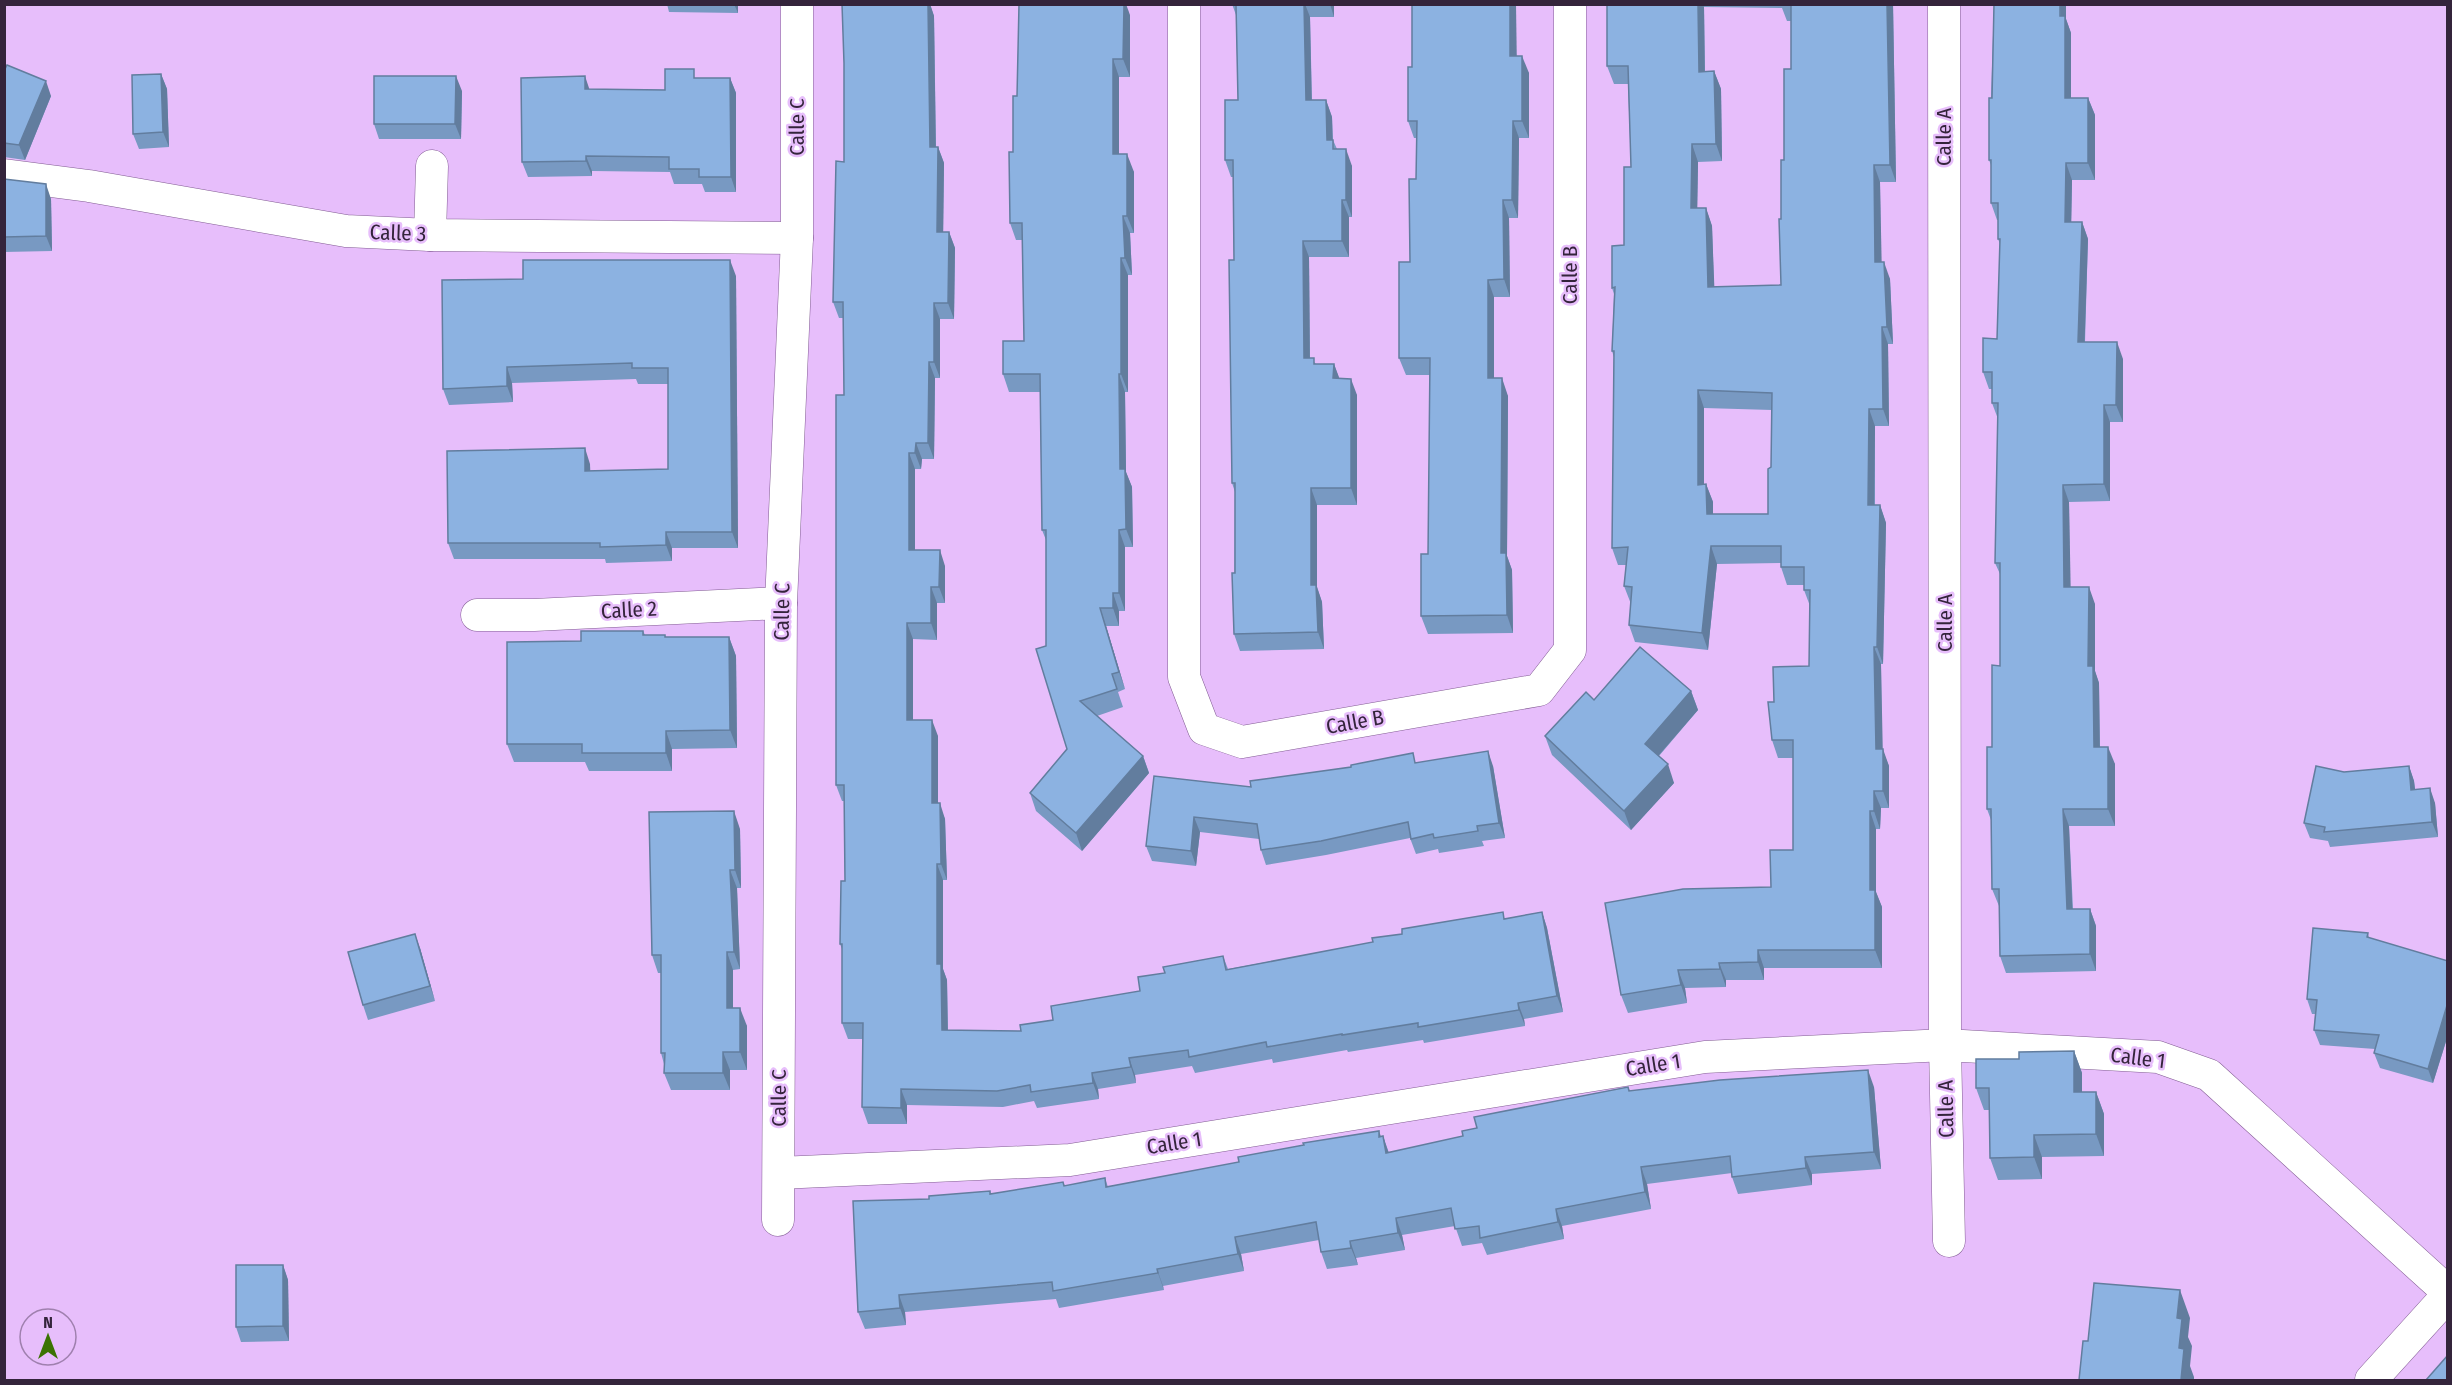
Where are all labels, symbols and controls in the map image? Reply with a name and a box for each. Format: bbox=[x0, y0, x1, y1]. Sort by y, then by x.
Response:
street label: Calle C bbox=[784, 98, 810, 156]
street label: Calle A bbox=[1931, 108, 1957, 166]
street label: Calle 3 bbox=[369, 219, 427, 247]
street label: Calle B bbox=[1557, 246, 1583, 304]
street label: Calle C bbox=[769, 583, 796, 641]
street label: Calle A bbox=[1932, 594, 1958, 652]
street label: Calle 2 bbox=[600, 596, 658, 624]
street label: Calle B bbox=[1324, 704, 1386, 740]
street label: Calle 1 bbox=[2109, 1042, 2167, 1074]
street label: Calle 1 bbox=[1624, 1048, 1682, 1082]
street label: Calle C bbox=[766, 1069, 792, 1127]
street label: Calle A bbox=[1932, 1080, 1960, 1138]
street label: Calle 1 bbox=[1145, 1126, 1203, 1160]
north arrow bbox=[18, 1307, 78, 1367]
text: N bbox=[43, 1313, 53, 1332]

